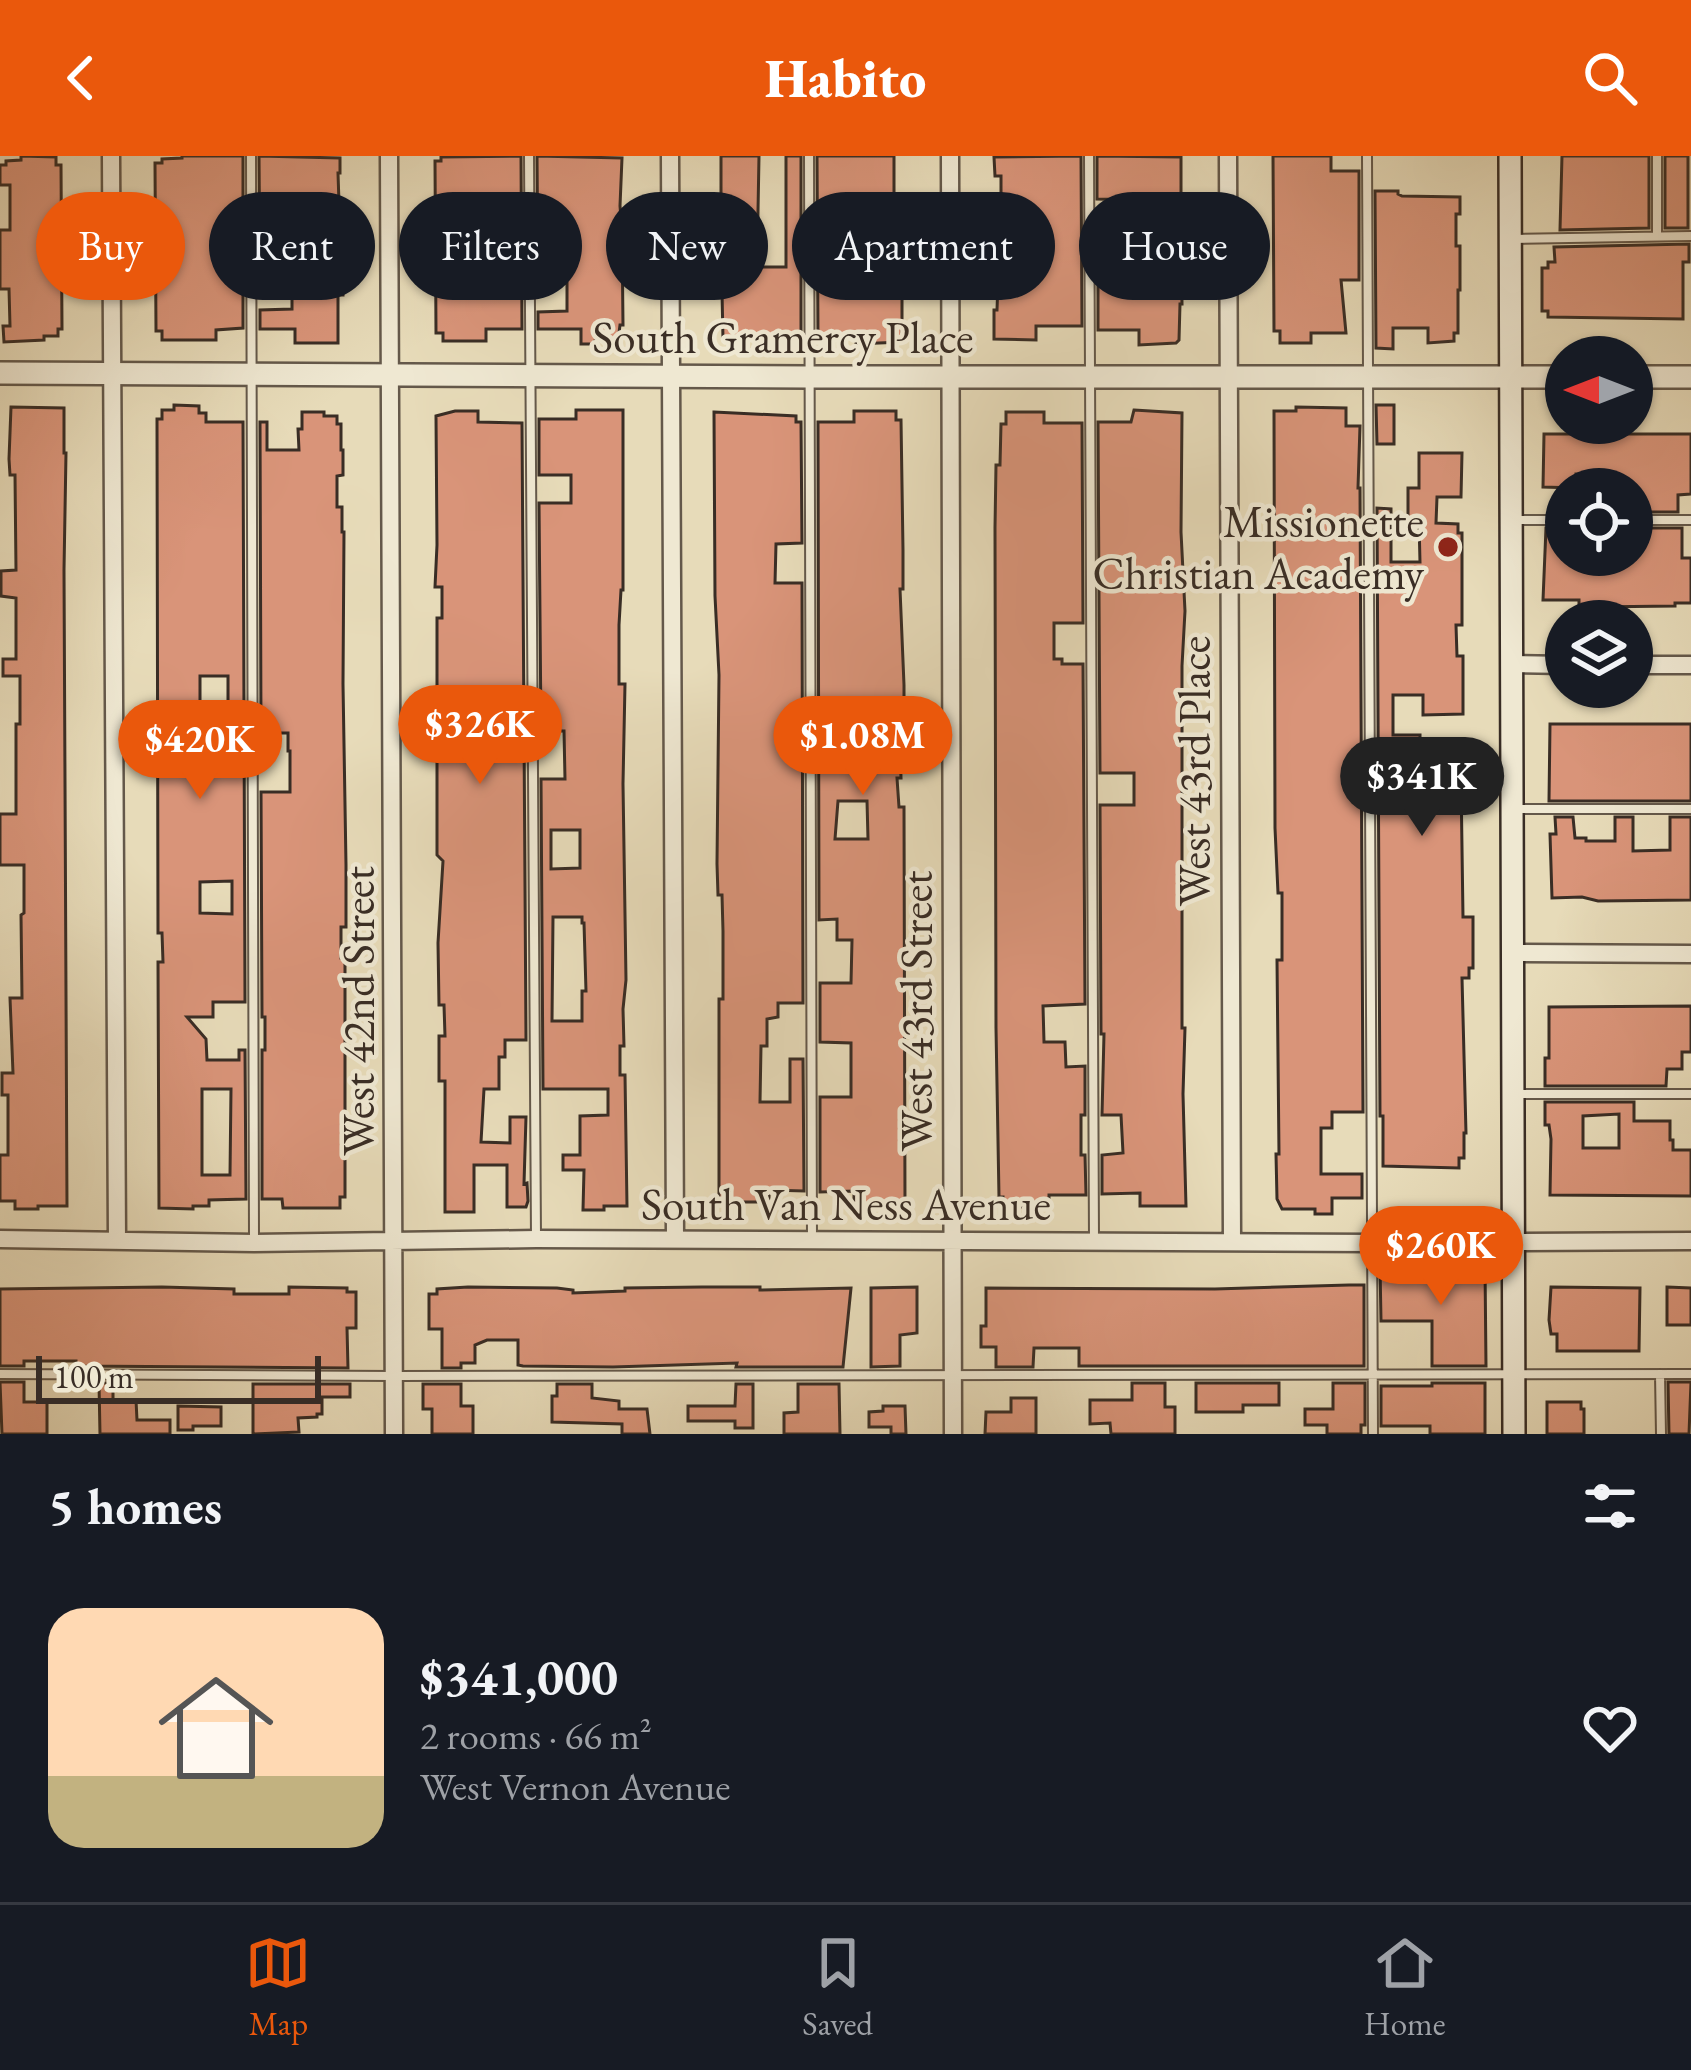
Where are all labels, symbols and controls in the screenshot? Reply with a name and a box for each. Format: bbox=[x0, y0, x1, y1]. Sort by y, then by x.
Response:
text: Habito bbox=[765, 43, 926, 113]
icon: back bbox=[48, 45, 114, 111]
icon: search bbox=[1577, 45, 1643, 111]
chip: Buy bbox=[36, 192, 185, 300]
chip: Rent bbox=[209, 192, 375, 300]
chip: Filters bbox=[399, 192, 582, 300]
chip: New bbox=[606, 192, 768, 300]
chip: Apartment bbox=[792, 192, 1055, 300]
chip: House bbox=[1079, 192, 1270, 300]
street label: South Gramercy Place bbox=[592, 308, 974, 366]
north arrow bbox=[1545, 336, 1653, 444]
map controls bbox=[1545, 336, 1653, 708]
button: locate bbox=[1545, 468, 1653, 576]
place label: Missionette Christian Academy bbox=[1092, 492, 1424, 602]
marker: Missionette Christian Academy bbox=[1435, 534, 1461, 560]
button: layers bbox=[1545, 600, 1653, 708]
street label: West 43rd Place bbox=[1165, 636, 1223, 906]
pin: $326K bbox=[396, 685, 564, 787]
pin: $1.08M bbox=[765, 696, 961, 798]
text: $326K bbox=[425, 698, 535, 749]
pin: $420K bbox=[116, 700, 284, 802]
text: $1.08M bbox=[800, 709, 926, 760]
text: $420K bbox=[145, 713, 255, 764]
pin: $341K bbox=[1338, 737, 1506, 839]
text: $341K bbox=[1367, 750, 1477, 801]
street label: West 42nd Street bbox=[329, 866, 387, 1156]
street label: West 43rd Street bbox=[887, 871, 945, 1151]
street label: South Van Ness Avenue bbox=[641, 1175, 1051, 1233]
pin: $260K bbox=[1357, 1206, 1525, 1308]
text: $260K bbox=[1386, 1219, 1496, 1270]
scale bar bbox=[36, 1350, 321, 1403]
text: 100 m bbox=[54, 1355, 134, 1398]
text: 5 homes bbox=[48, 1473, 222, 1539]
icon: filters bbox=[1577, 1473, 1643, 1539]
text: $341,000 bbox=[420, 1644, 618, 1710]
icon: home bbox=[144, 1656, 288, 1800]
icon: heart bbox=[1577, 1695, 1643, 1761]
text: 2 rooms · 66 m² bbox=[420, 1710, 652, 1761]
text: West Vernon Avenue bbox=[420, 1761, 730, 1812]
tab: Map bbox=[245, 1930, 311, 2045]
tab: Saved bbox=[802, 1930, 873, 2045]
tab: Home bbox=[1364, 1930, 1446, 2045]

